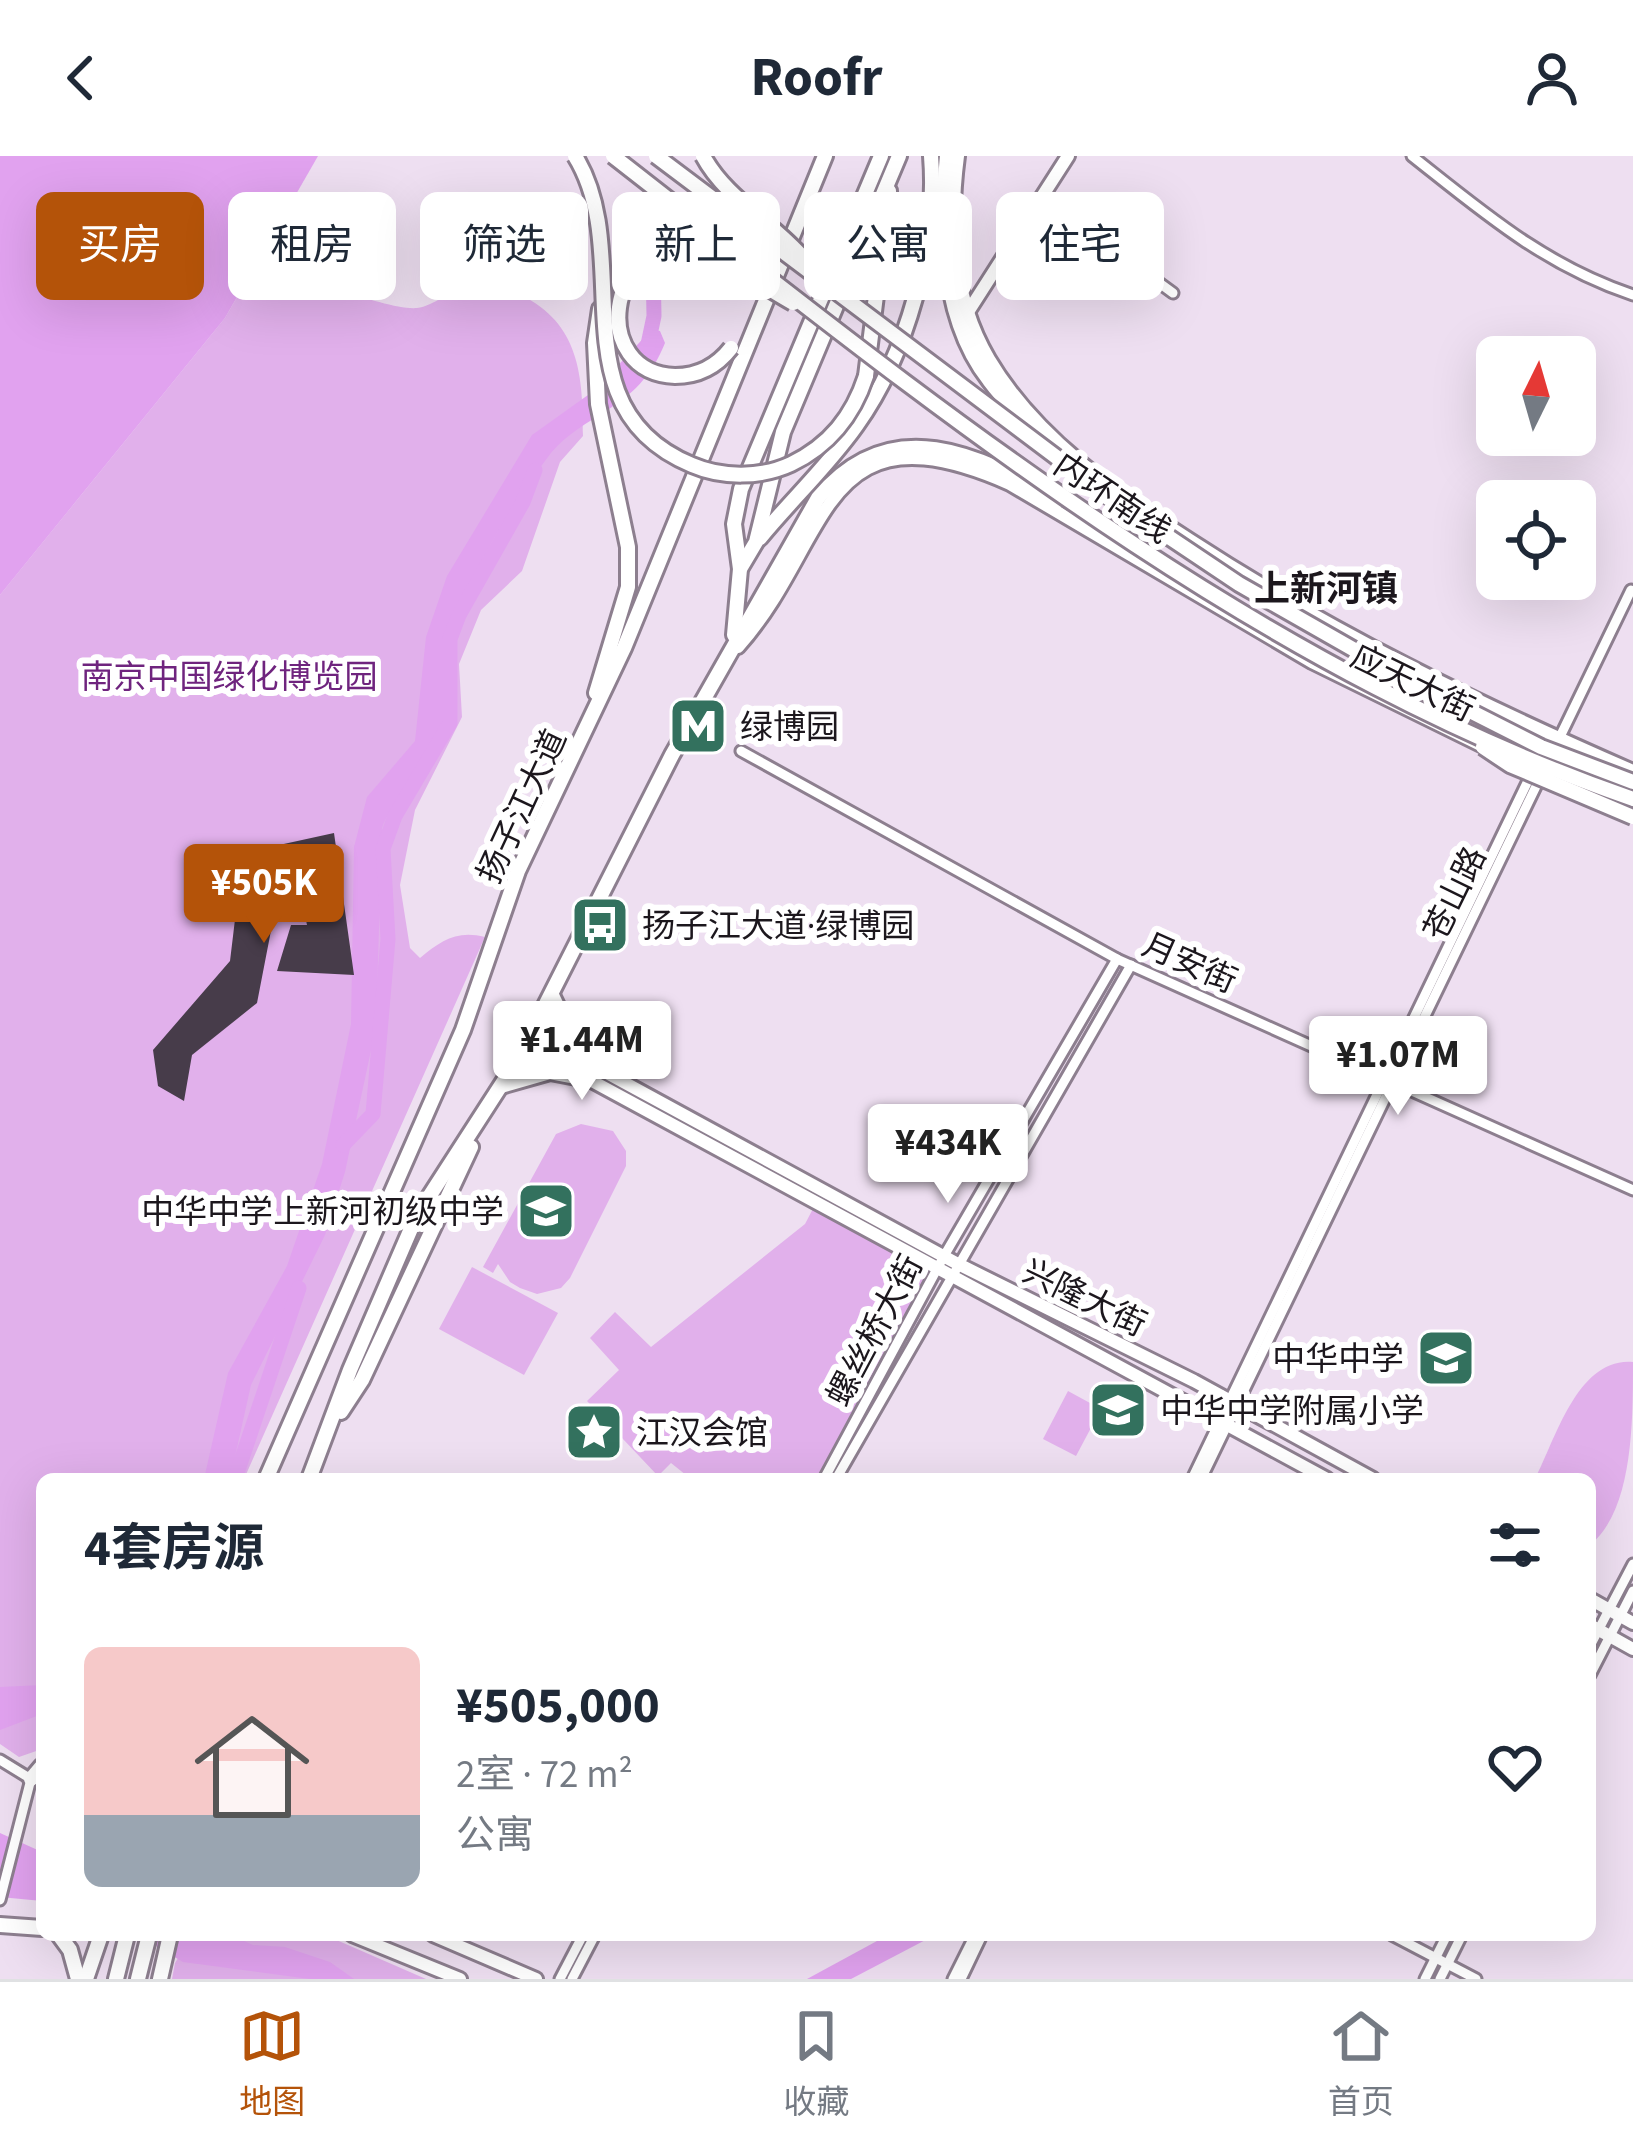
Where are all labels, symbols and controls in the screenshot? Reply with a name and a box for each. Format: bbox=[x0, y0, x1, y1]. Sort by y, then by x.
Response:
text: Roofr bbox=[750, 40, 883, 117]
icon: back bbox=[48, 45, 114, 111]
icon: person bbox=[1519, 45, 1585, 111]
chip: 买房 bbox=[36, 192, 204, 300]
chip: 租房 bbox=[228, 192, 396, 300]
chip: 筛选 bbox=[420, 192, 588, 300]
chip: 新上 bbox=[612, 192, 780, 300]
chip: 公寓 bbox=[804, 192, 972, 300]
chip: 住宅 bbox=[996, 192, 1164, 300]
north arrow bbox=[1476, 336, 1596, 456]
map controls bbox=[1476, 336, 1596, 600]
street label: 内环南线 bbox=[1044, 442, 1180, 555]
button: locate bbox=[1476, 480, 1596, 600]
district label: 上新河镇 bbox=[1254, 564, 1398, 615]
street label: 应天大街 bbox=[1343, 633, 1482, 733]
park label: 南京中国绿化博览园 bbox=[81, 654, 378, 701]
metro station icon: 绿博园 bbox=[667, 695, 729, 757]
place label: 绿博园 bbox=[740, 704, 839, 751]
street label: 扬子江大道 bbox=[466, 722, 579, 891]
street label: 苍山路 bbox=[1413, 839, 1498, 948]
pin: ¥505K bbox=[180, 844, 348, 946]
text: ¥505K bbox=[211, 855, 317, 911]
bus stop icon: 扬子江大道·绿博园 bbox=[569, 894, 631, 956]
place label: 扬子江大道·绿博园 bbox=[642, 903, 914, 950]
street label: 月安街 bbox=[1135, 922, 1244, 1005]
pin: ¥1.44M bbox=[484, 1001, 680, 1103]
text: ¥1.44M bbox=[520, 1012, 644, 1068]
pin: ¥1.07M bbox=[1300, 1016, 1496, 1118]
text: ¥1.07M bbox=[1336, 1027, 1460, 1083]
pin: ¥434K bbox=[864, 1104, 1032, 1206]
text: ¥434K bbox=[895, 1115, 1001, 1171]
school or university icon: 中华中学上新河初级中学 bbox=[515, 1180, 577, 1242]
place label: 中华中学上新河初级中学 bbox=[141, 1189, 504, 1236]
street label: 螺丝桥大街 bbox=[816, 1247, 935, 1415]
street label: 兴隆大街 bbox=[1015, 1248, 1154, 1348]
school or university icon: 中华中学 bbox=[1415, 1327, 1477, 1389]
place label: 中华中学 bbox=[1272, 1336, 1404, 1383]
school or university icon: 中华中学附属小学 bbox=[1087, 1379, 1149, 1441]
place label: 中华中学附属小学 bbox=[1160, 1388, 1424, 1435]
place icon: 江汉会馆 bbox=[563, 1401, 625, 1463]
place label: 江汉会馆 bbox=[636, 1410, 768, 1457]
icon: filters bbox=[1482, 1512, 1548, 1578]
text: 4套房源 bbox=[84, 1513, 264, 1585]
text: ¥505,000 bbox=[456, 1670, 660, 1742]
icon: home bbox=[180, 1695, 324, 1839]
icon: heart bbox=[1482, 1734, 1548, 1800]
text: 2室 · 72 m² bbox=[456, 1747, 633, 1803]
text: 公寓 bbox=[456, 1808, 534, 1864]
tab: 地图 bbox=[239, 2003, 305, 2126]
tab: 收藏 bbox=[783, 2003, 849, 2126]
tab: 首页 bbox=[1328, 2003, 1394, 2126]

